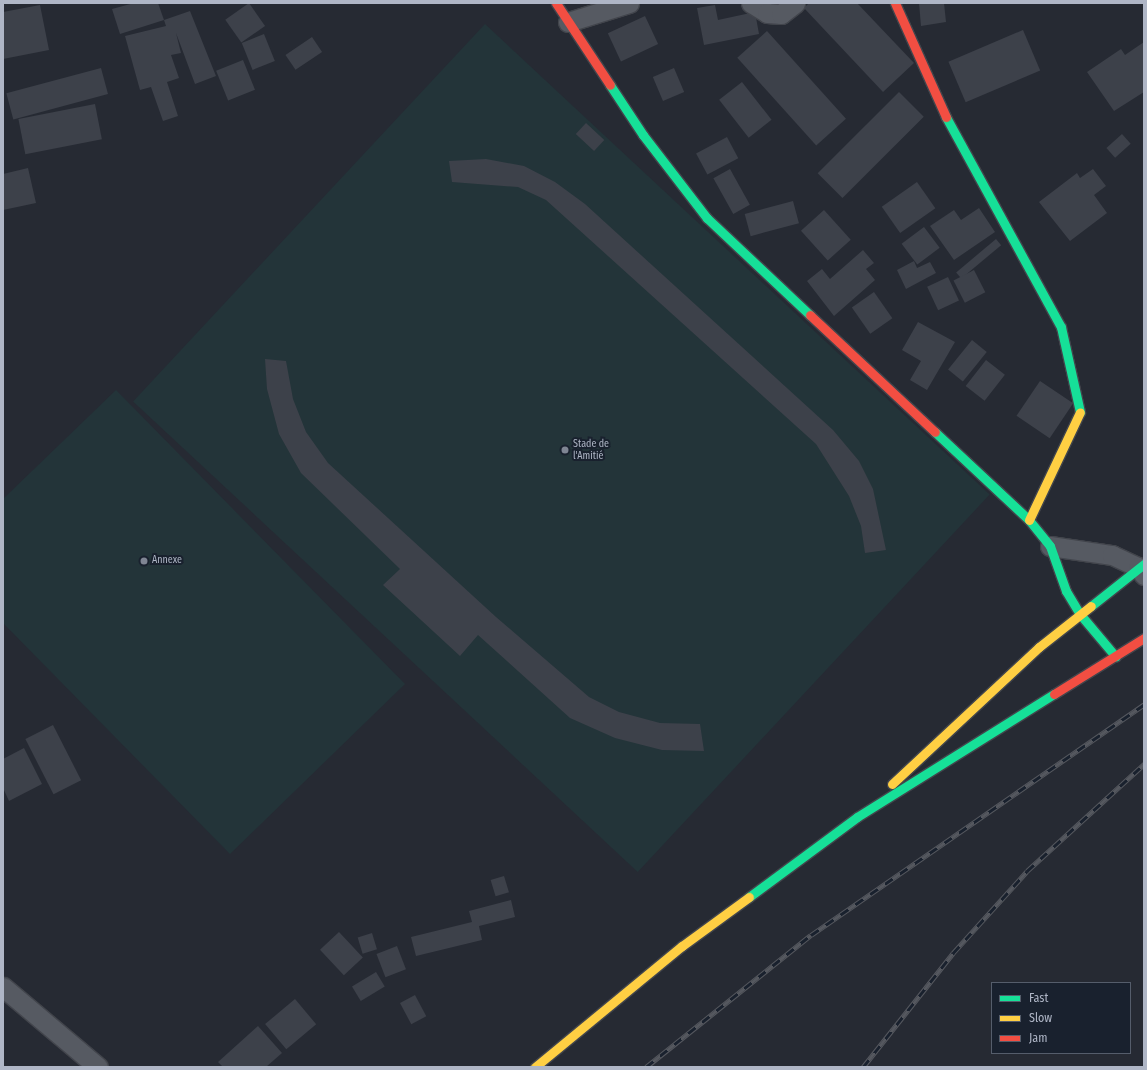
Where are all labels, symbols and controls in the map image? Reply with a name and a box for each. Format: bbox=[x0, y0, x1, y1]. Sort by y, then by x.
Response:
place label: Stade de l'Amitié bbox=[573, 438, 609, 462]
marker: Stade de l'Amitié bbox=[560, 445, 570, 455]
place label: Annexe bbox=[152, 555, 182, 567]
marker: Annexe bbox=[139, 556, 149, 566]
legend bbox=[991, 982, 1131, 1054]
text: Fast bbox=[1029, 991, 1048, 1005]
text: Slow bbox=[1029, 1011, 1052, 1025]
text: Jam bbox=[1029, 1031, 1047, 1045]

